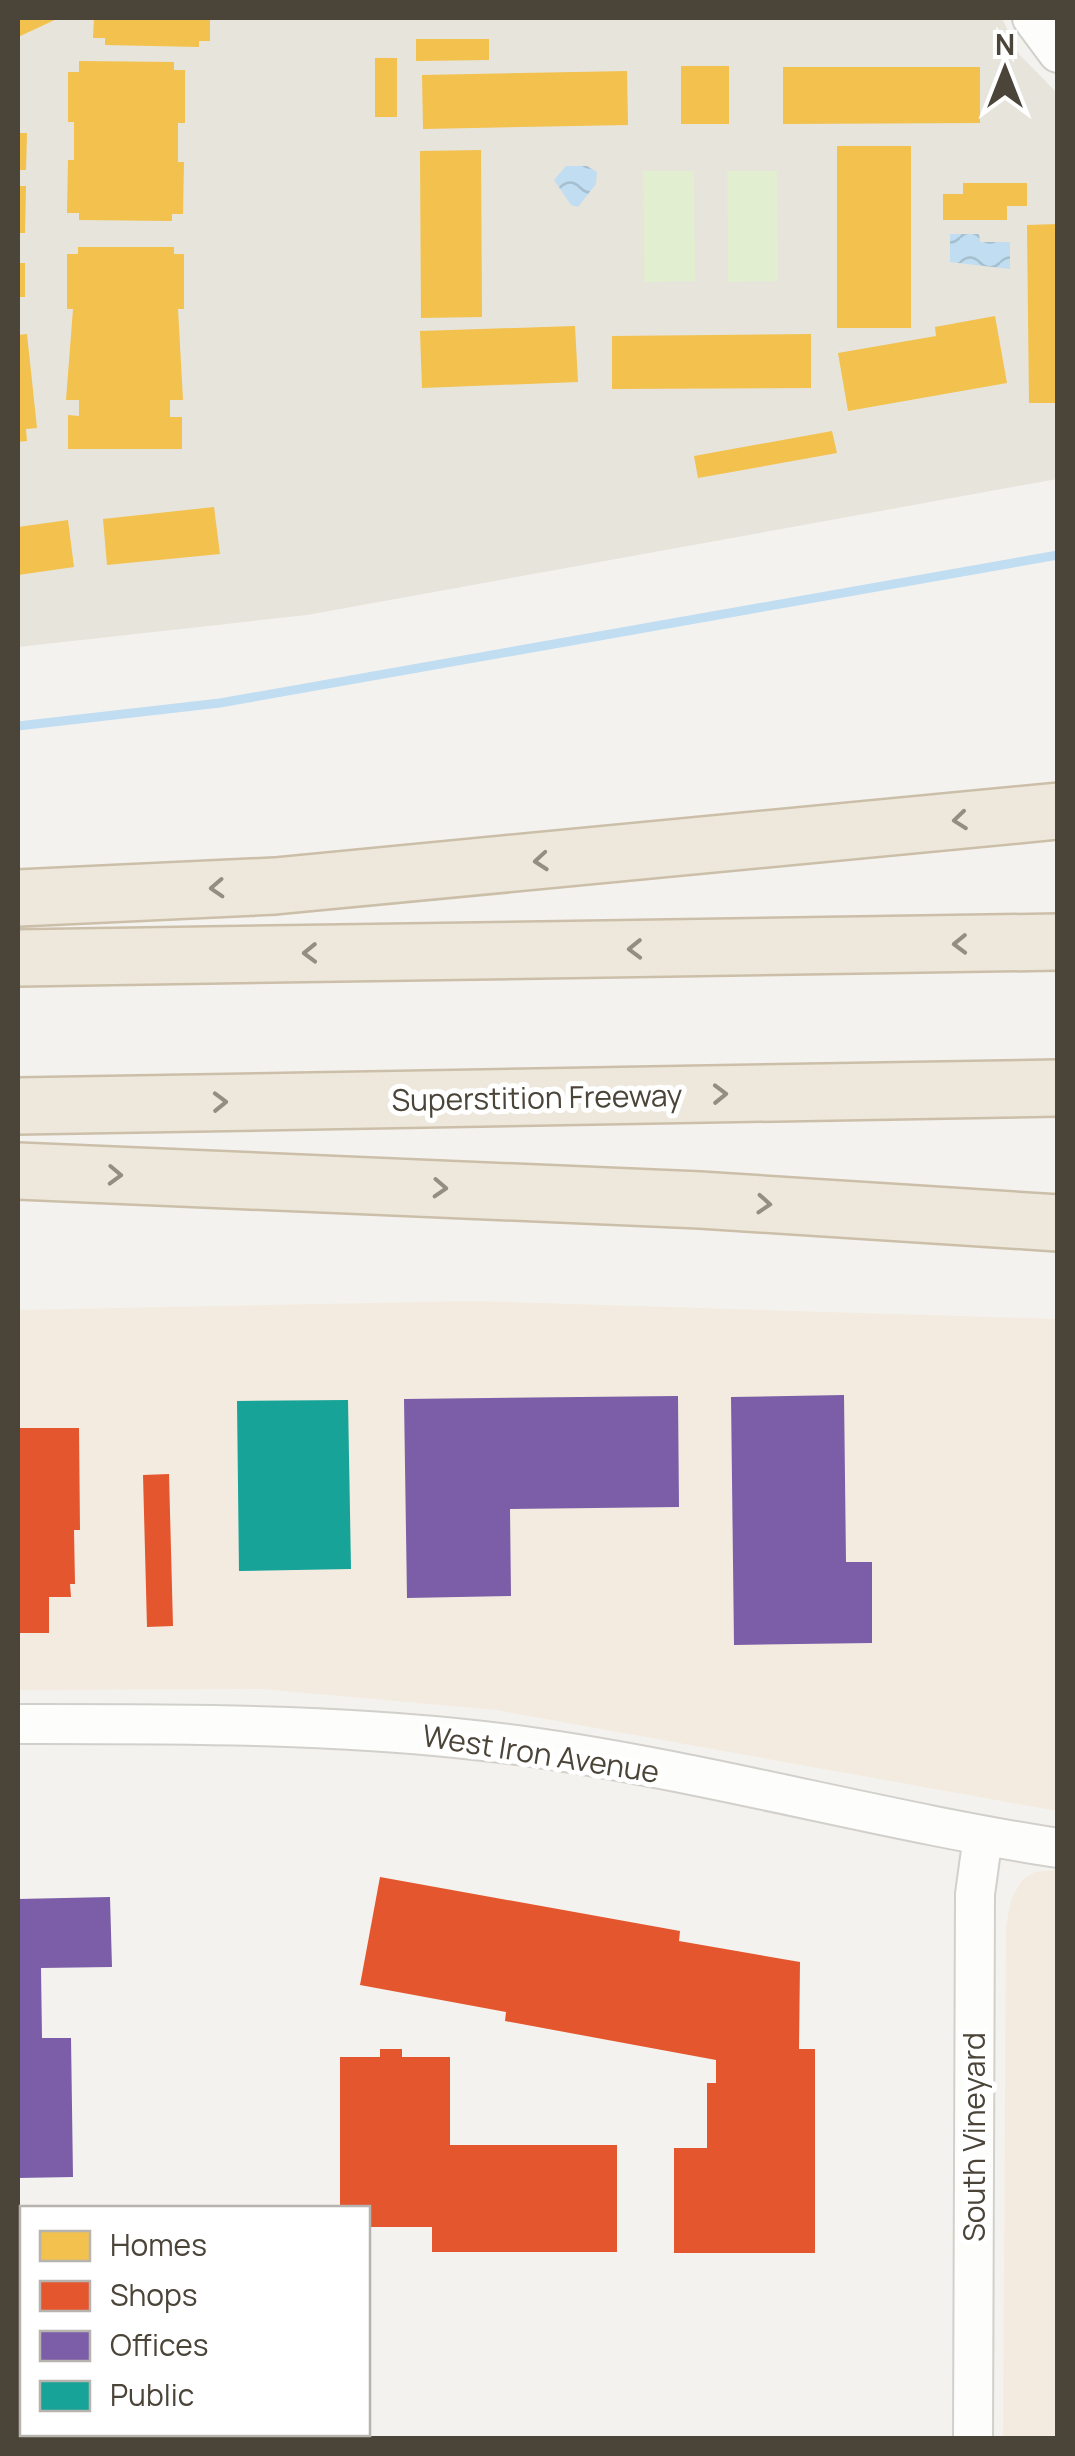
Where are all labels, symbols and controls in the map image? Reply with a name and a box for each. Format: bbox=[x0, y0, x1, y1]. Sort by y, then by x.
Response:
north arrow bbox=[955, 20, 1055, 120]
text: N bbox=[995, 25, 1015, 63]
one-way arrow bbox=[952, 809, 968, 831]
one-way arrow bbox=[532, 850, 548, 872]
one-way arrow bbox=[208, 878, 224, 899]
one-way arrow bbox=[952, 933, 968, 954]
one-way arrow bbox=[627, 938, 643, 959]
one-way arrow bbox=[302, 943, 318, 964]
street label: Superstition Freeway bbox=[391, 1074, 683, 1120]
one-way arrow bbox=[712, 1083, 728, 1104]
one-way arrow bbox=[212, 1092, 228, 1113]
one-way arrow bbox=[107, 1164, 123, 1185]
one-way arrow bbox=[432, 1178, 448, 1199]
one-way arrow bbox=[757, 1193, 773, 1214]
street label: West Iron Avenue bbox=[420, 1714, 662, 1792]
street label: South Vineyard bbox=[953, 2032, 994, 2242]
legend bbox=[20, 2206, 370, 2436]
text: Homes bbox=[110, 2224, 207, 2265]
text: Shops bbox=[110, 2274, 197, 2315]
text: Offices bbox=[110, 2324, 208, 2365]
text: Public bbox=[110, 2374, 194, 2415]

